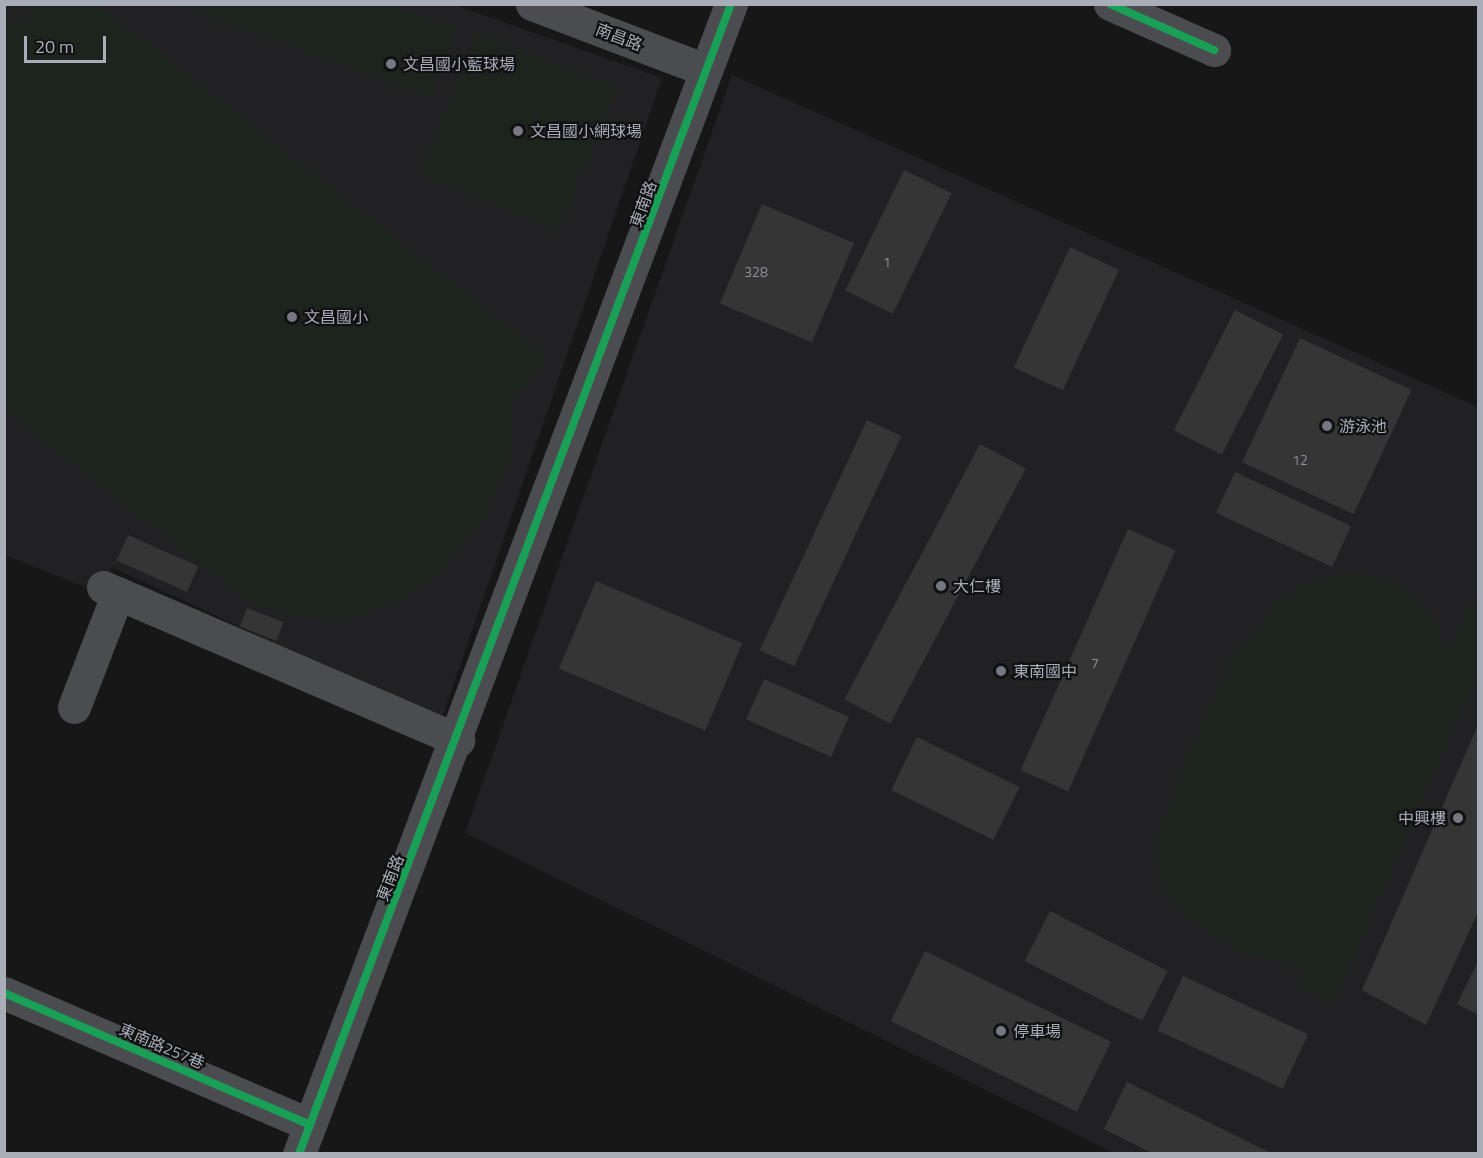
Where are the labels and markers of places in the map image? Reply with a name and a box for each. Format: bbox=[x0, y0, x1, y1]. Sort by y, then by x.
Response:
place label: 文昌國小藍球場 bbox=[403, 54, 515, 74]
marker: 文昌國小藍球場 bbox=[384, 57, 398, 71]
place label: 文昌國小網球場 bbox=[530, 121, 642, 141]
marker: 文昌國小網球場 bbox=[511, 124, 525, 138]
place label: 文昌國小 bbox=[304, 307, 368, 327]
marker: 文昌國小 bbox=[285, 310, 299, 324]
place label: 游泳池 bbox=[1339, 416, 1387, 436]
marker: 游泳池 bbox=[1320, 419, 1334, 433]
place label: 大仁樓 bbox=[953, 576, 1001, 596]
marker: 大仁樓 bbox=[934, 579, 948, 593]
place label: 東南國中 bbox=[1013, 661, 1077, 681]
marker: 東南國中 bbox=[994, 664, 1008, 678]
place label: 中興樓 bbox=[1398, 808, 1446, 828]
marker: 中興樓 bbox=[1451, 811, 1465, 825]
place label: 停車場 bbox=[1013, 1021, 1061, 1041]
marker: 停車場 bbox=[994, 1024, 1008, 1038]

